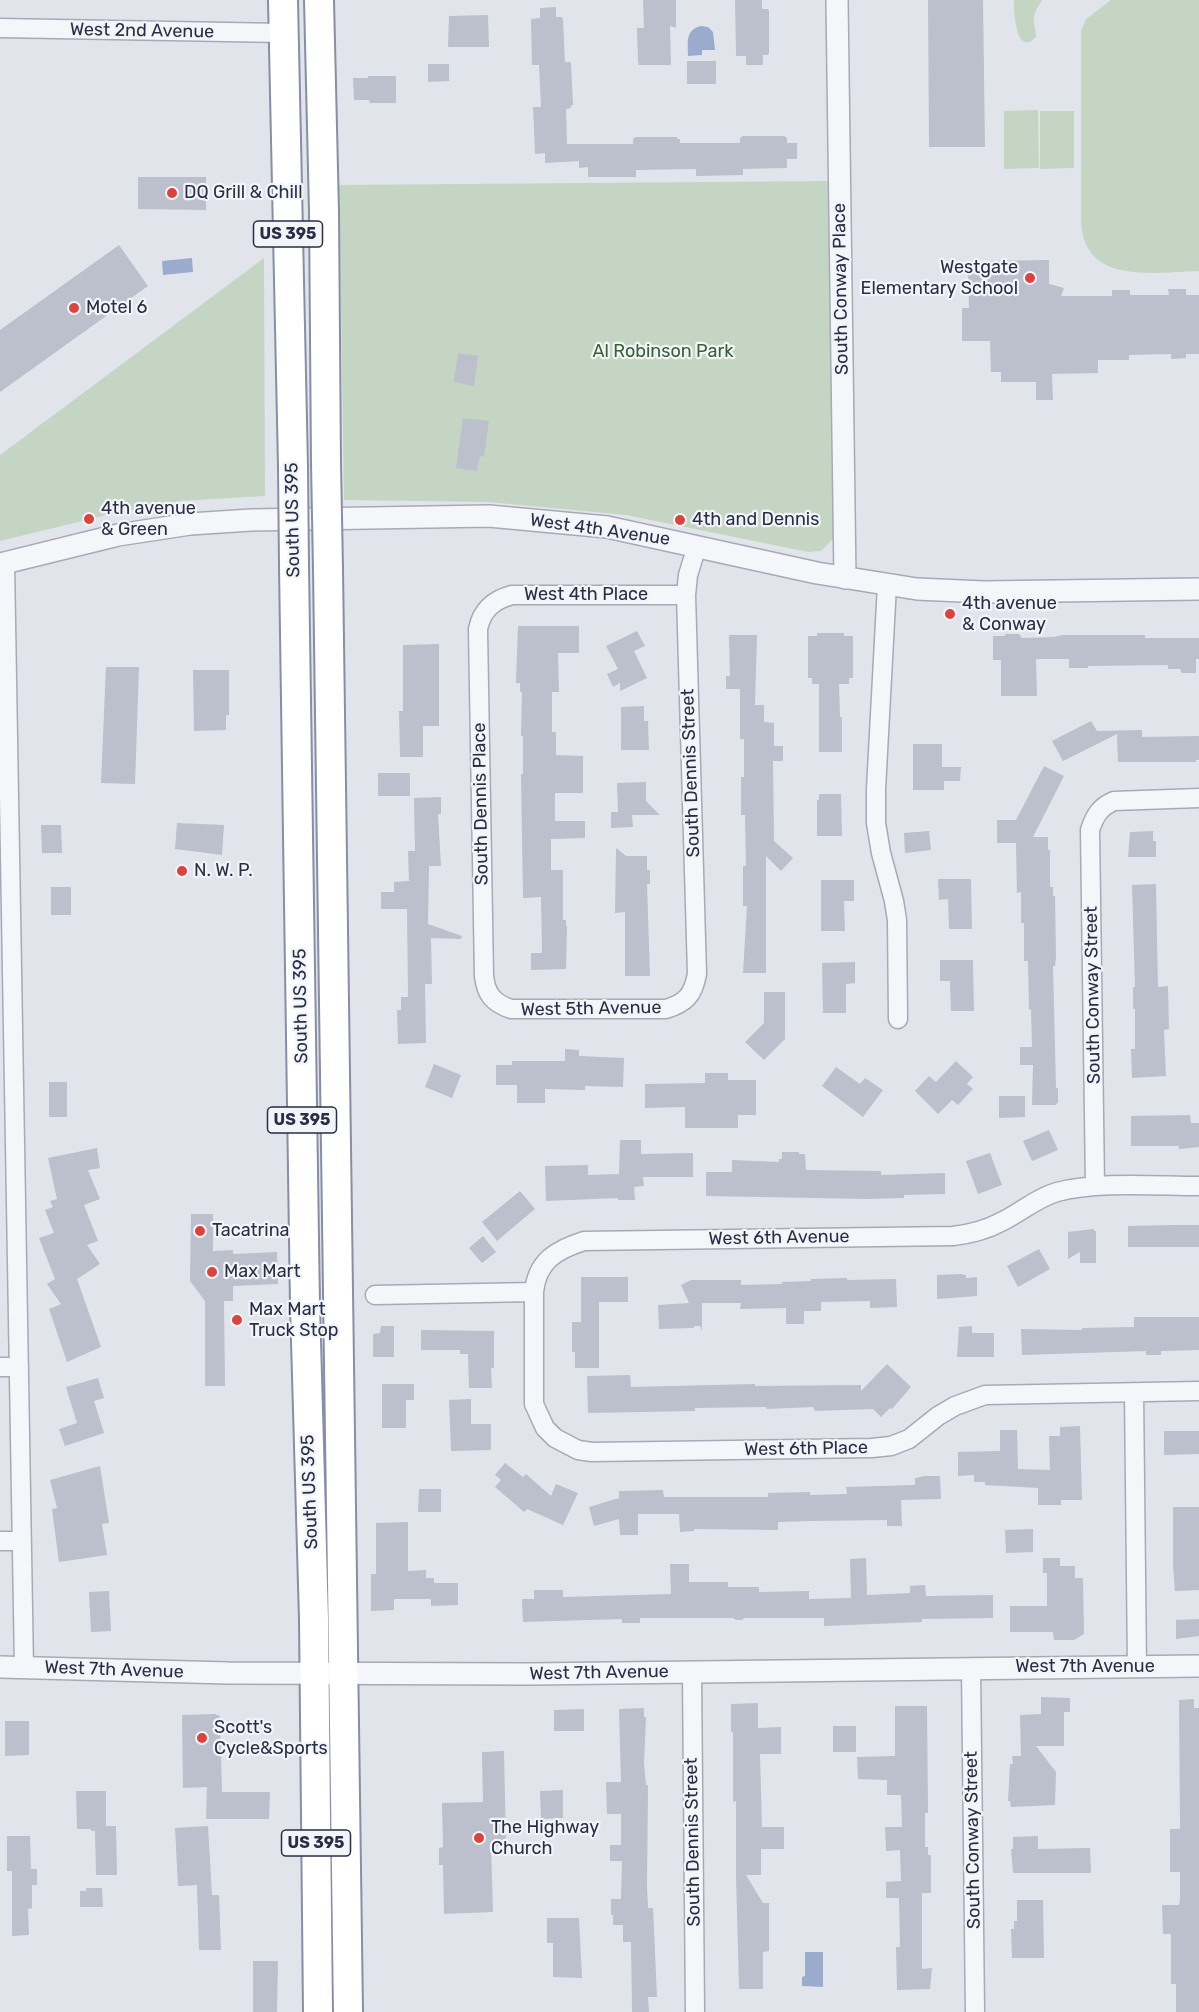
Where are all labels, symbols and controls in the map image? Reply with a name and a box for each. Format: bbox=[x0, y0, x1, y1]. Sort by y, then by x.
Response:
street label: West 2nd Avenue bbox=[70, 19, 214, 43]
place label: DQ Grill & Chill bbox=[184, 182, 303, 204]
marker: DQ Grill & Chill bbox=[165, 186, 179, 200]
street label: South Conway Place bbox=[829, 203, 853, 375]
road number: US 395 bbox=[254, 221, 322, 247]
place label: Westgate Elementary School bbox=[860, 257, 1018, 300]
marker: Westgate Elementary School bbox=[1023, 271, 1037, 285]
place label: Motel 6 bbox=[86, 297, 147, 319]
marker: Motel 6 bbox=[67, 301, 81, 315]
park label: Al Robinson Park bbox=[592, 341, 734, 363]
street label: South US 395 bbox=[281, 462, 305, 578]
place label: 4th avenue & Green bbox=[101, 498, 196, 540]
street label: West 4th Avenue bbox=[529, 509, 671, 551]
place label: 4th and Dennis bbox=[692, 509, 819, 531]
marker: 4th avenue & Green bbox=[82, 512, 96, 526]
marker: 4th and Dennis bbox=[673, 513, 687, 527]
street label: West 4th Place bbox=[524, 584, 648, 606]
place label: 4th avenue & Conway bbox=[962, 593, 1057, 636]
marker: 4th avenue & Conway bbox=[943, 607, 957, 621]
street label: South Dennis Street bbox=[677, 688, 705, 858]
street label: South Dennis Place bbox=[469, 722, 493, 886]
place label: N. W. P. bbox=[194, 860, 253, 882]
marker: N. W. P. bbox=[175, 864, 189, 878]
street label: South Conway Street bbox=[1081, 906, 1105, 1084]
street label: South US 395 bbox=[289, 948, 313, 1064]
street label: West 5th Avenue bbox=[520, 997, 662, 1021]
road number: US 395 bbox=[268, 1107, 336, 1133]
place label: Tacatrina bbox=[212, 1220, 290, 1242]
marker: Tacatrina bbox=[193, 1224, 207, 1238]
street label: West 6th Avenue bbox=[708, 1226, 850, 1250]
place label: Max Mart bbox=[224, 1261, 300, 1283]
marker: Max Mart bbox=[205, 1265, 219, 1279]
place label: Max Mart Truck Stop bbox=[249, 1299, 339, 1342]
marker: Max Mart Truck Stop bbox=[230, 1313, 244, 1327]
street label: South US 395 bbox=[297, 1434, 323, 1550]
street label: West 6th Place bbox=[744, 1437, 868, 1461]
street label: West 7th Avenue bbox=[1015, 1656, 1155, 1678]
street label: West 7th Avenue bbox=[44, 1657, 184, 1683]
street label: West 7th Avenue bbox=[529, 1661, 669, 1685]
place label: Scott's Cycle&Sports bbox=[214, 1717, 328, 1760]
marker: Scott's Cycle&Sports bbox=[195, 1731, 209, 1745]
street label: South Conway Street bbox=[961, 1751, 985, 1929]
street label: South Dennis Street bbox=[681, 1757, 705, 1927]
place label: The Highway Church bbox=[491, 1817, 599, 1860]
road number: US 395 bbox=[282, 1830, 350, 1856]
marker: The Highway Church bbox=[472, 1831, 486, 1845]

